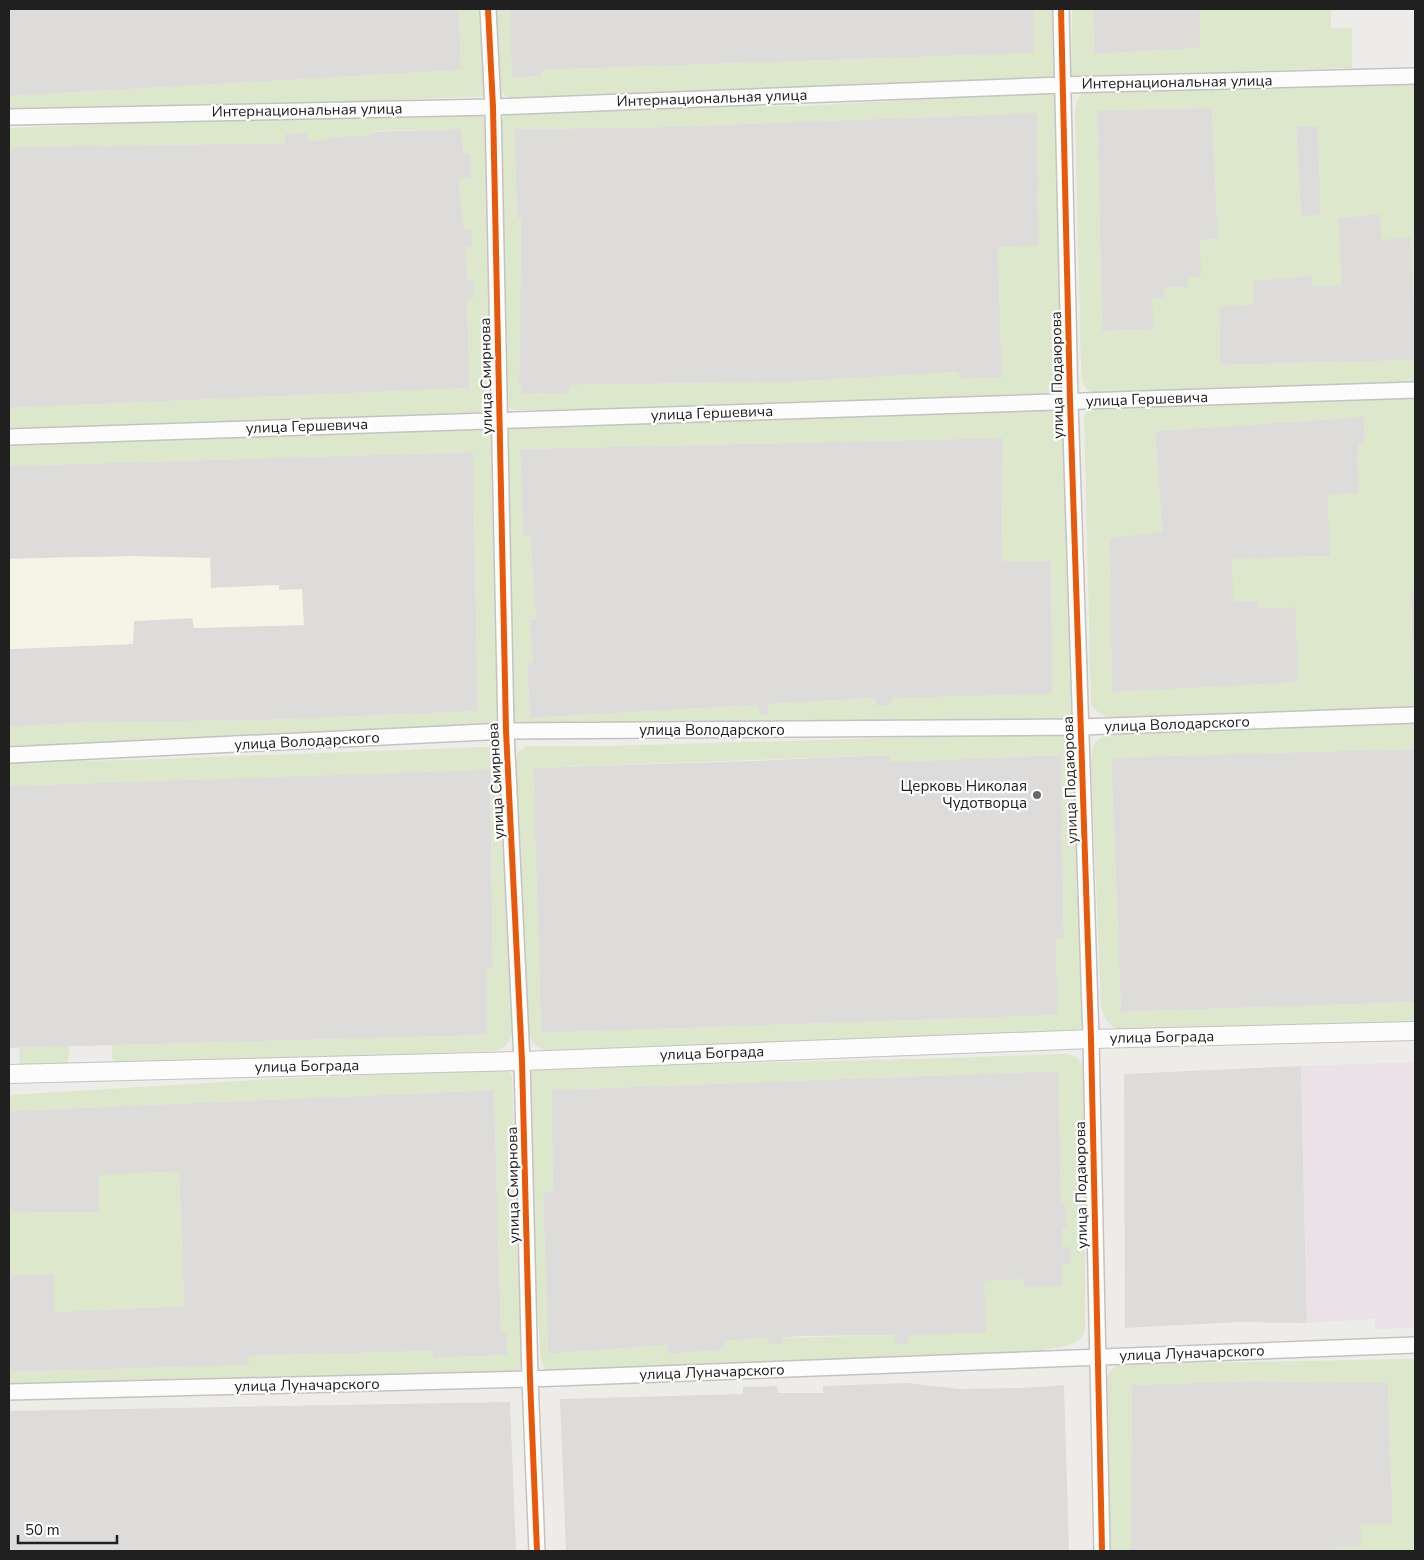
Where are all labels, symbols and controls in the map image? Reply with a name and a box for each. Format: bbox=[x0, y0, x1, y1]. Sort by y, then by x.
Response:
street label: Интернациональная улица bbox=[1081, 70, 1273, 94]
street label: Интернациональная улица bbox=[616, 85, 808, 111]
street label: Интернациональная улица bbox=[211, 98, 403, 122]
street label: улица Подаюрова bbox=[1046, 311, 1068, 439]
street label: улица Смирнова bbox=[475, 317, 497, 435]
street label: улица Гершевича bbox=[1085, 387, 1209, 411]
street label: улица Гершевича bbox=[650, 401, 774, 425]
street label: улица Гершевича bbox=[245, 414, 369, 438]
street label: улица Володарского bbox=[1104, 711, 1250, 737]
street label: улица Подаюрова bbox=[1058, 716, 1082, 844]
street label: улица Володарского bbox=[639, 720, 785, 740]
street label: улица Смирнова bbox=[483, 722, 509, 840]
street label: улица Володарского bbox=[234, 727, 380, 755]
place label: Церковь Николая Чудотворца bbox=[900, 776, 1027, 813]
marker: Церковь Николая Чудотворца bbox=[1031, 789, 1043, 801]
street label: улица Бограда bbox=[1110, 1026, 1214, 1048]
street label: улица Бограда bbox=[659, 1041, 765, 1065]
street label: улица Бограда bbox=[255, 1055, 359, 1077]
street label: улица Подаюрова bbox=[1070, 1121, 1092, 1249]
street label: улица Смирнова bbox=[502, 1126, 524, 1244]
street label: улица Луначарского bbox=[1119, 1340, 1265, 1366]
street label: улица Луначарского bbox=[639, 1359, 785, 1385]
street label: улица Луначарского bbox=[234, 1374, 380, 1396]
scale bar bbox=[18, 1512, 116, 1544]
text: 50 m bbox=[25, 1520, 60, 1540]

